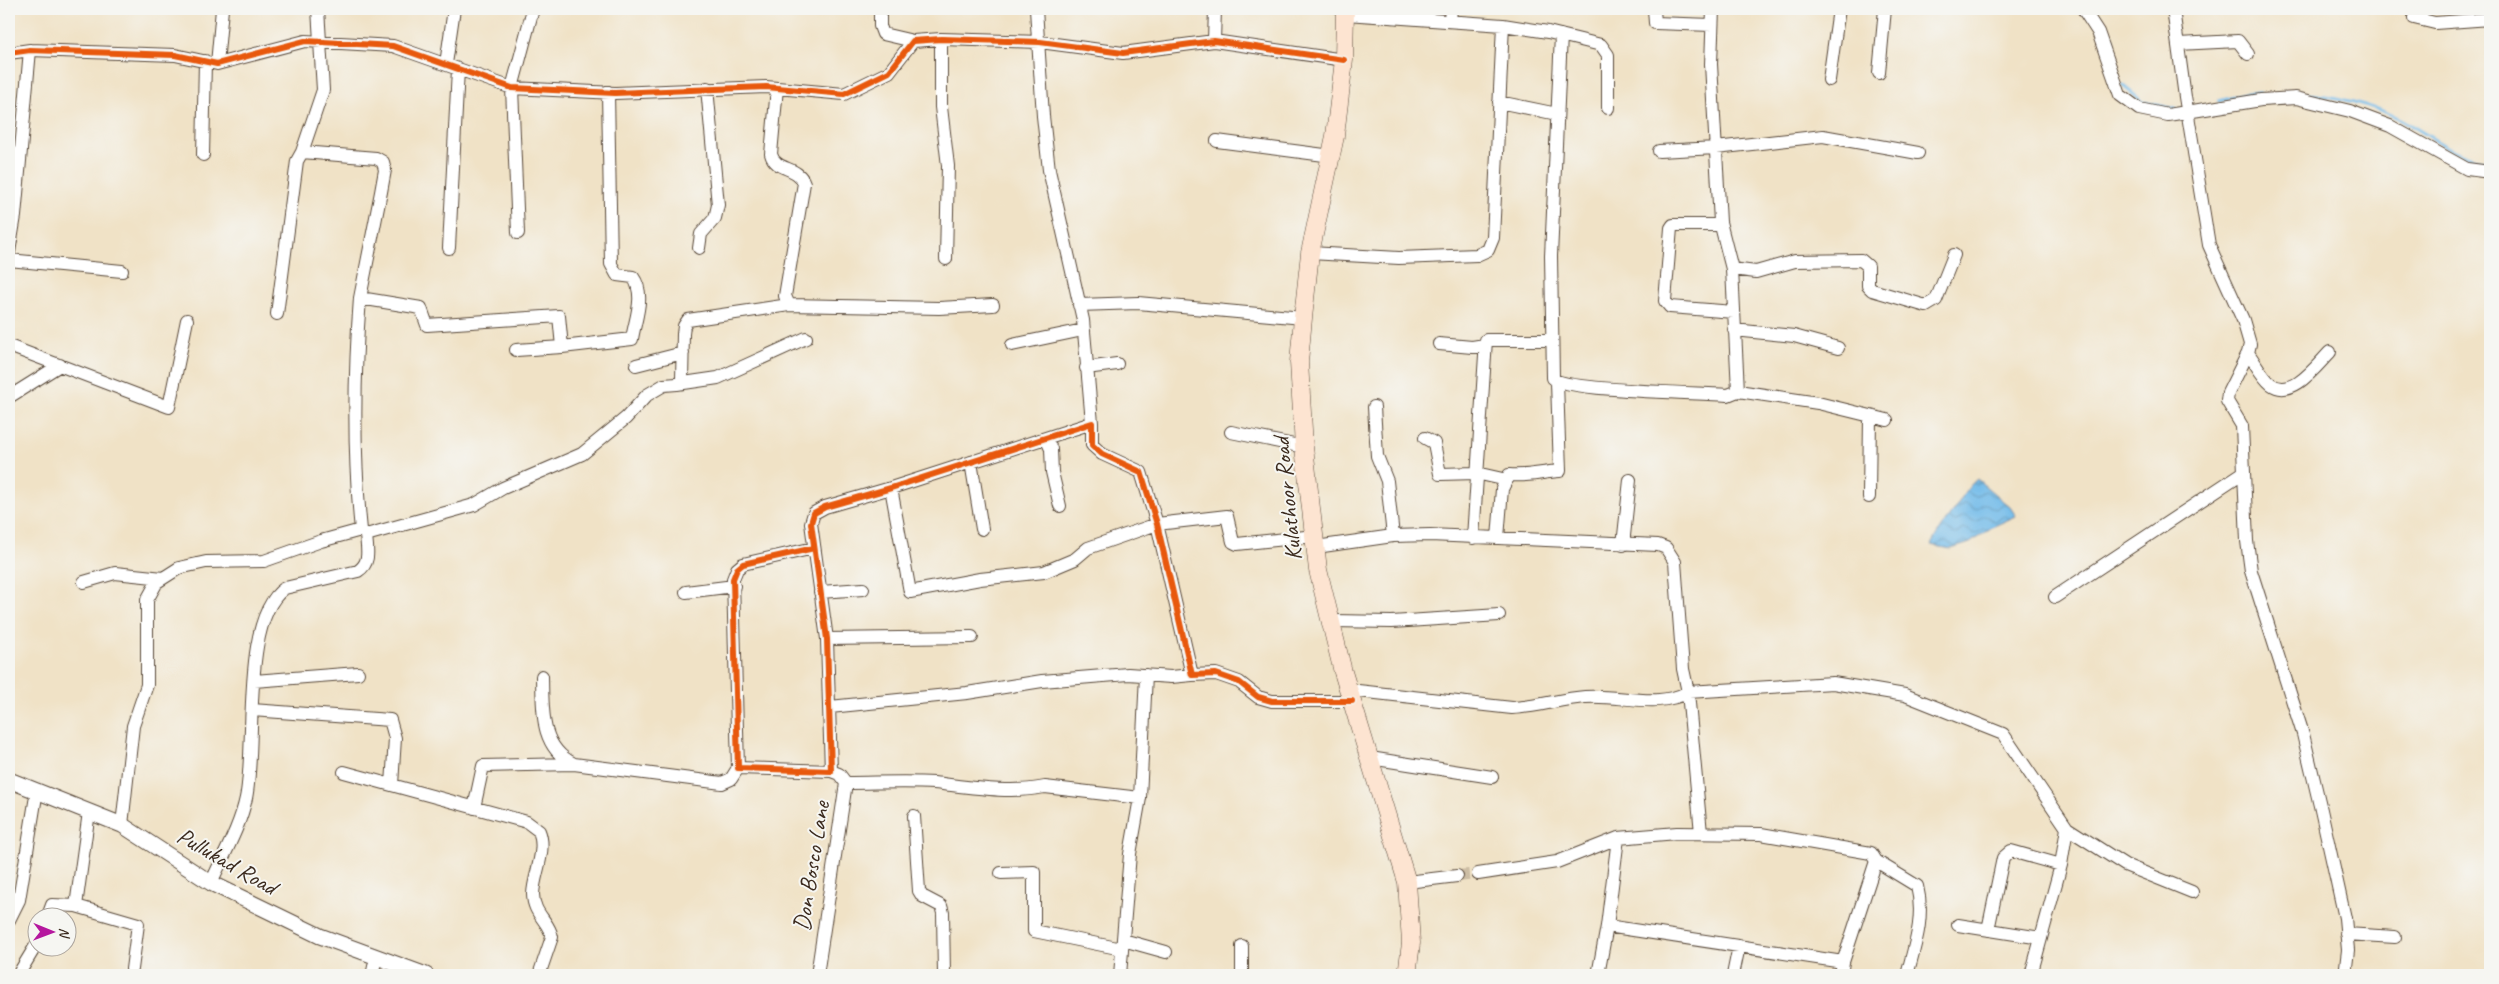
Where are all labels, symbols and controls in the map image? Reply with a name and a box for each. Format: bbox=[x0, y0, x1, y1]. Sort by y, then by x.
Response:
street label: Kulathoor Road bbox=[1265, 432, 1308, 562]
street label: Don Bosco Lane bbox=[786, 797, 836, 933]
street label: Pullukad Road bbox=[172, 820, 285, 903]
north arrow bbox=[28, 906, 78, 956]
text: N bbox=[56, 928, 73, 939]

